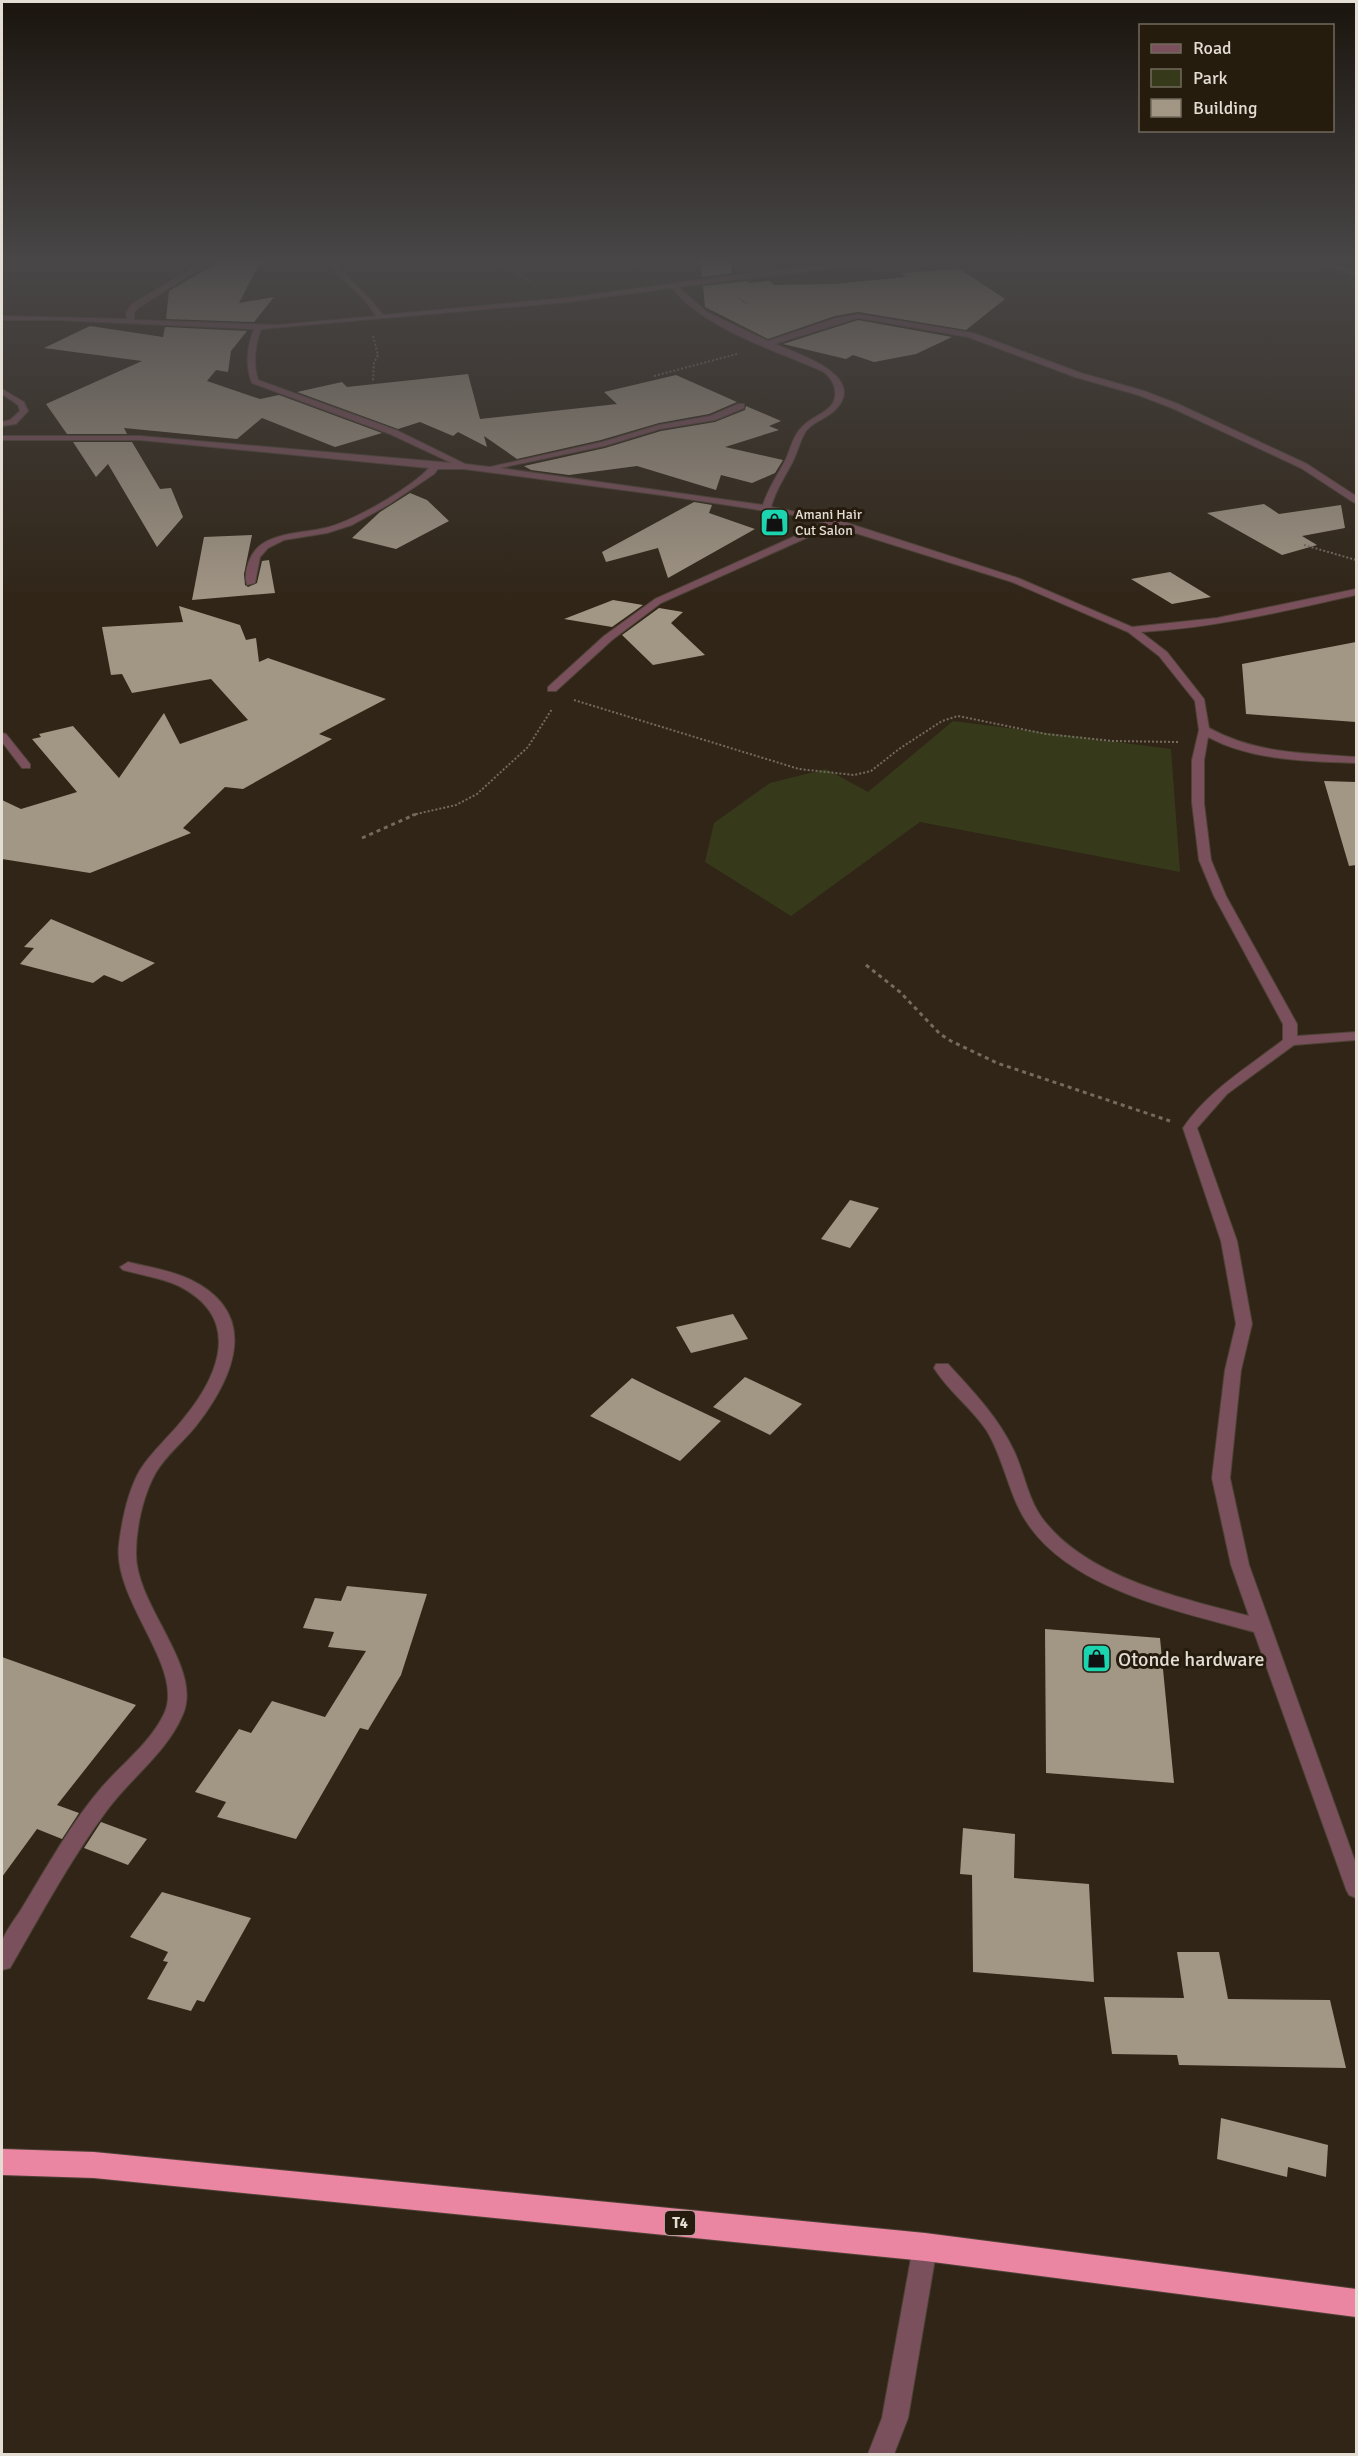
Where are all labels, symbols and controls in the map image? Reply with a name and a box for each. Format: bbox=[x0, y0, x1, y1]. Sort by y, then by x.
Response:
legend bbox=[1139, 24, 1334, 132]
text: Road bbox=[1193, 37, 1232, 59]
text: Park bbox=[1193, 67, 1228, 89]
text: Building bbox=[1193, 97, 1257, 119]
shop icon: Amani Hair Cut Salon bbox=[758, 506, 790, 538]
place label: Amani Hair Cut Salon bbox=[795, 506, 863, 539]
shop icon: Otonde hardware bbox=[1081, 1643, 1113, 1675]
place label: Otonde hardware bbox=[1118, 1647, 1264, 1672]
road number: T4 bbox=[665, 2211, 695, 2235]

